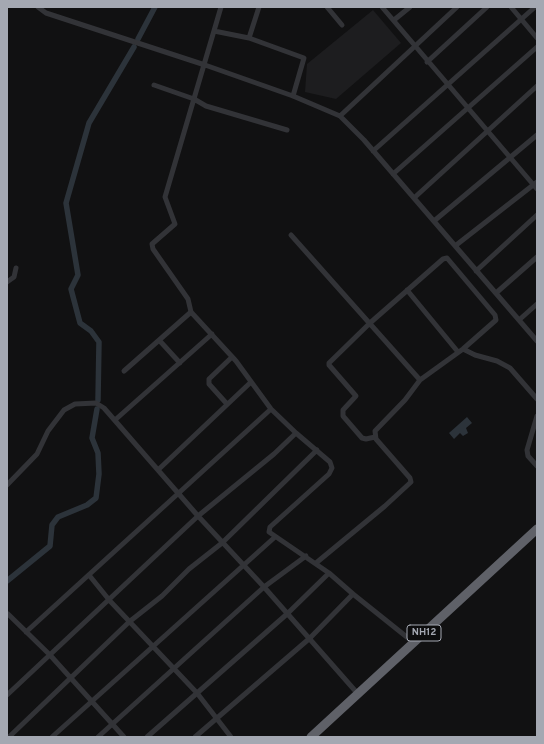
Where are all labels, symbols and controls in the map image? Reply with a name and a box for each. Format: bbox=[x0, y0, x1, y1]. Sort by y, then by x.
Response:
road number: NH12 bbox=[407, 625, 441, 641]

